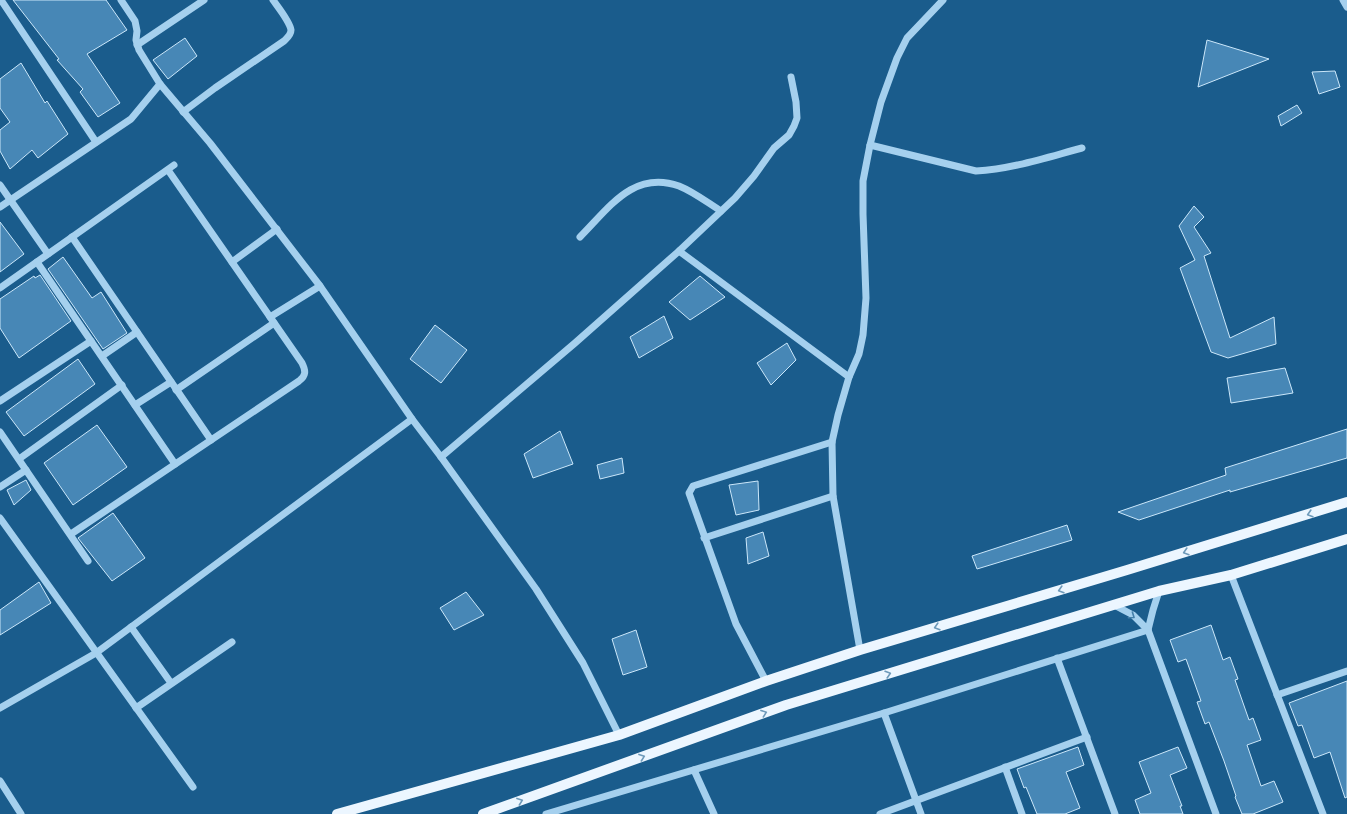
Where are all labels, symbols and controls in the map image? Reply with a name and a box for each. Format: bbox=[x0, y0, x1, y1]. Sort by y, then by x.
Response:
one-way arrow bbox=[1306, 509, 1313, 518]
one-way arrow bbox=[1182, 547, 1189, 556]
one-way arrow bbox=[1058, 585, 1065, 594]
one-way arrow bbox=[1128, 611, 1135, 618]
one-way arrow bbox=[933, 622, 940, 631]
one-way arrow bbox=[885, 670, 892, 679]
one-way arrow bbox=[761, 710, 768, 718]
one-way arrow bbox=[638, 753, 645, 762]
one-way arrow bbox=[516, 797, 523, 805]

